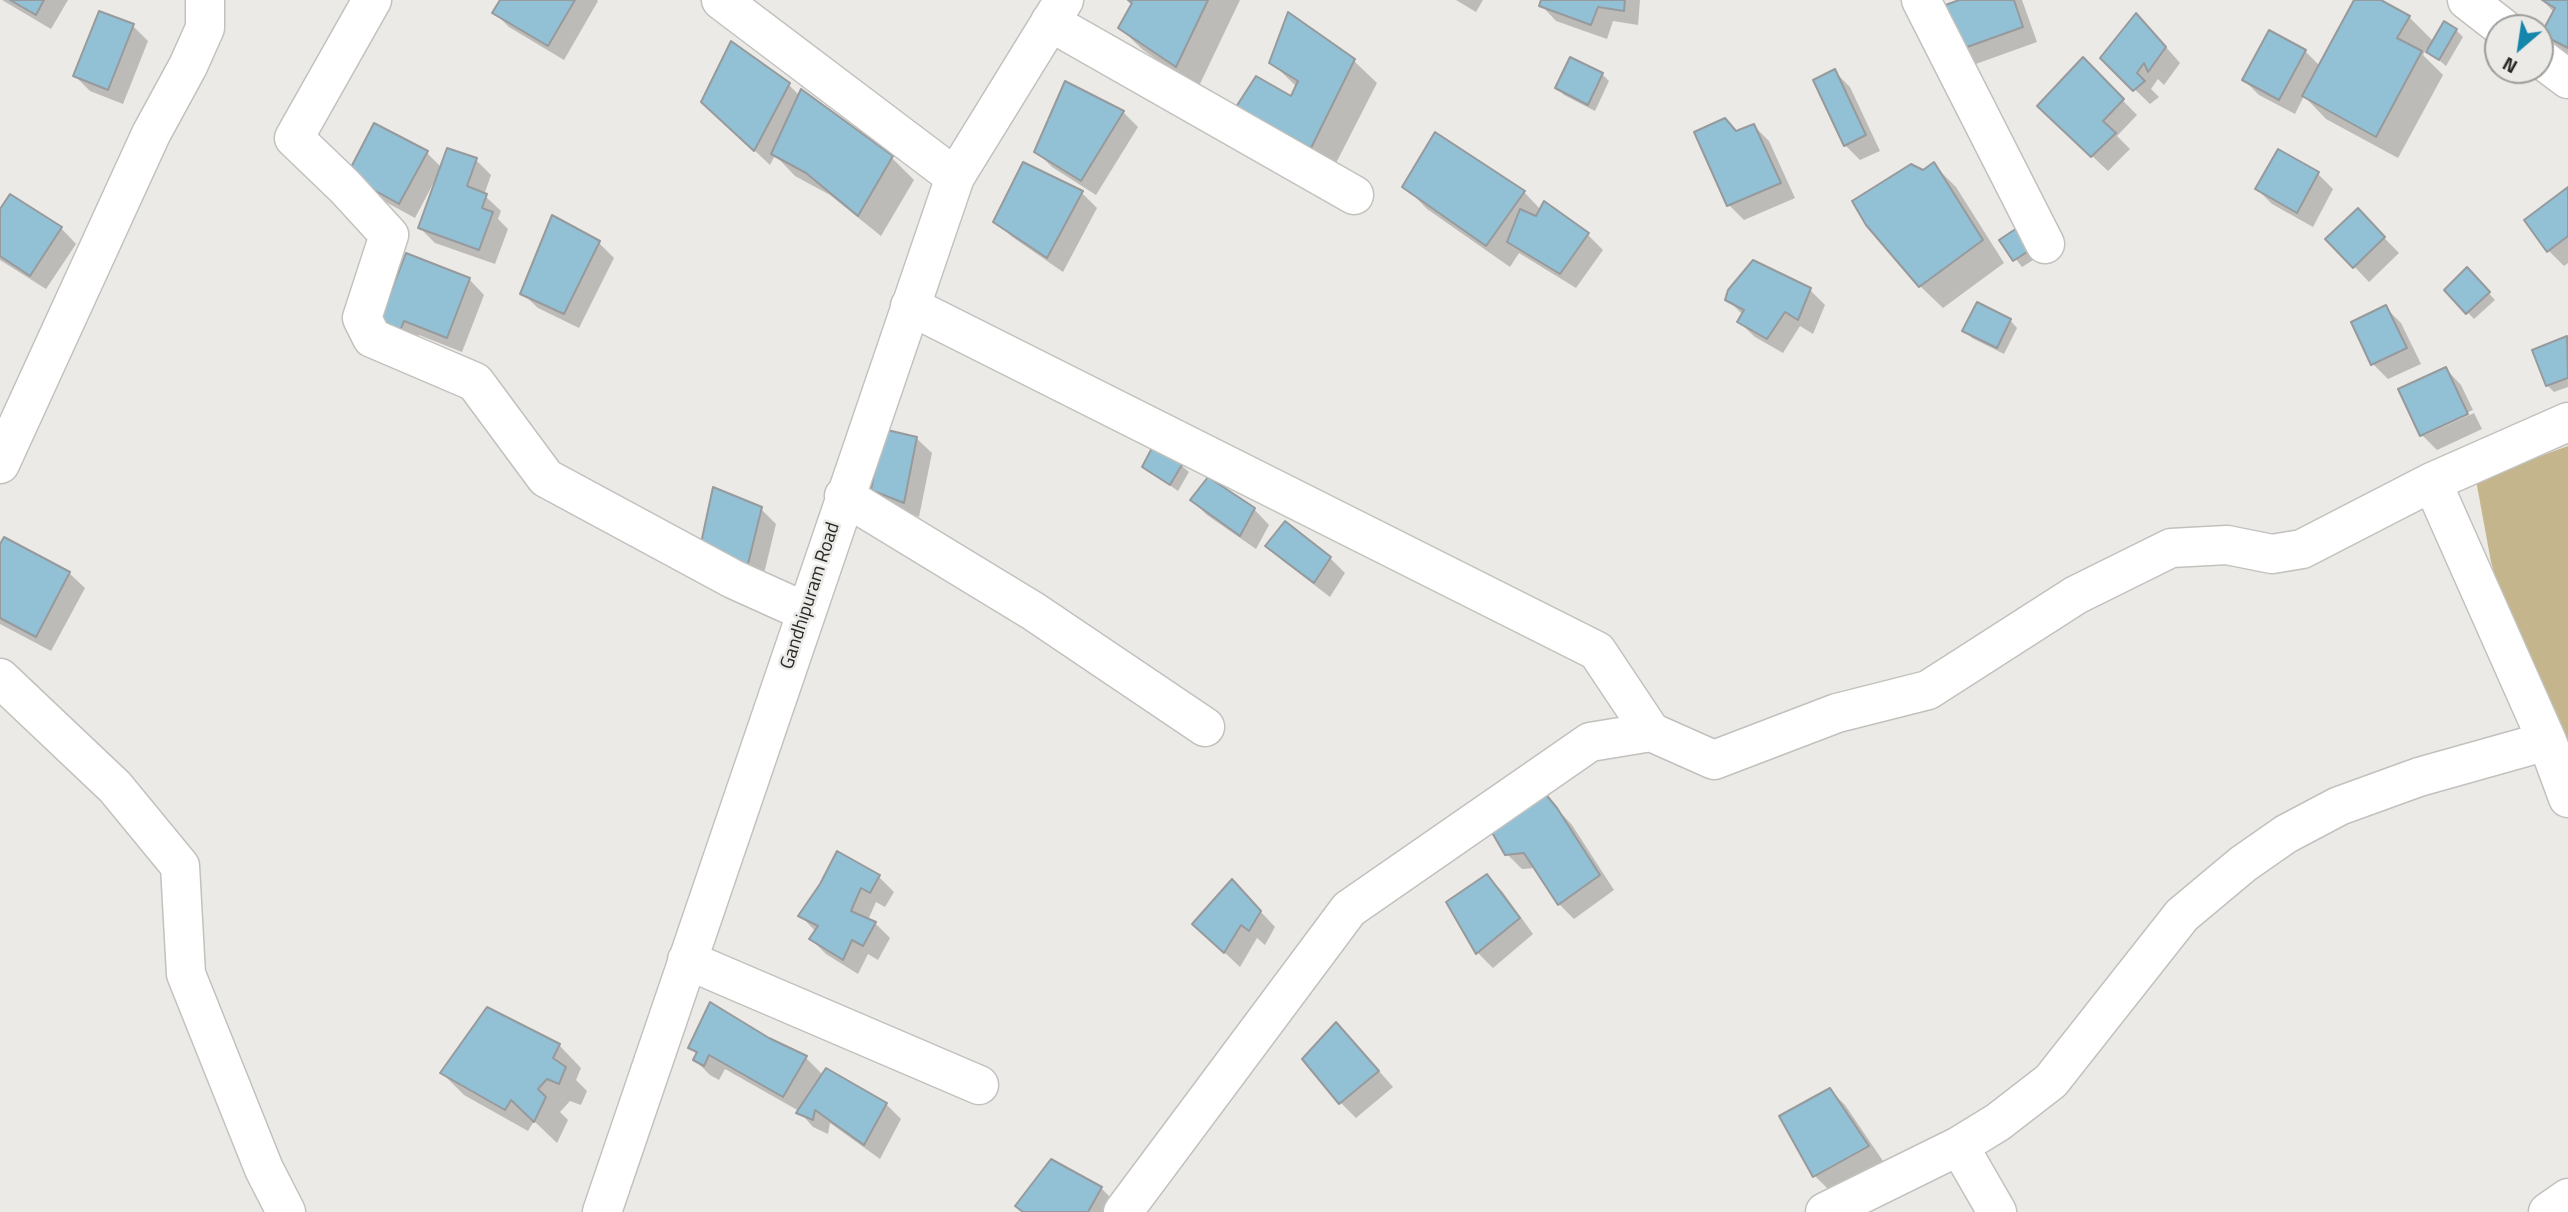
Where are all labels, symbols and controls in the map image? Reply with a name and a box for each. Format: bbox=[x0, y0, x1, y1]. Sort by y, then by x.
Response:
north arrow bbox=[2484, 14, 2554, 84]
text: N bbox=[2497, 50, 2522, 82]
street label: Gandhipuram Road bbox=[776, 520, 846, 672]

